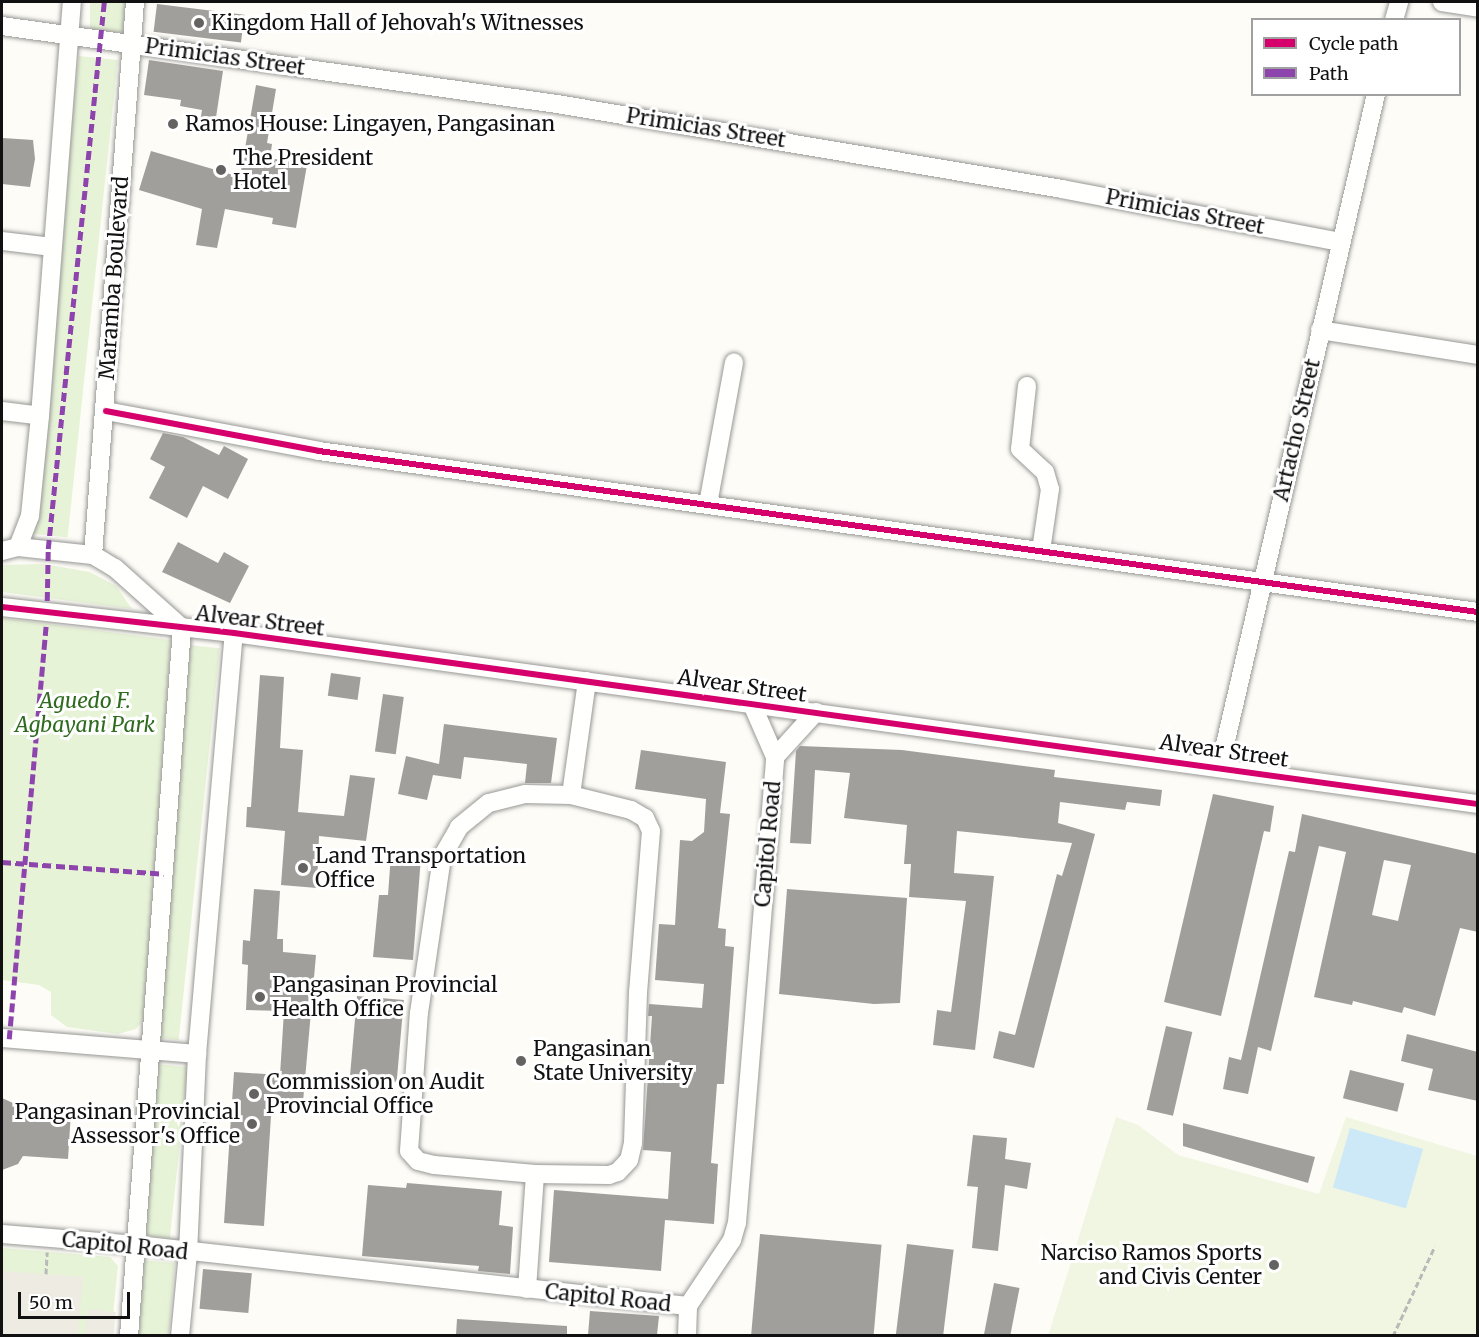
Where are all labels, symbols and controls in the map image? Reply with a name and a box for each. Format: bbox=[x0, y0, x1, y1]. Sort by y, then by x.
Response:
place label: Kingdom Hall of Jehovah's Witnesses bbox=[211, 10, 584, 36]
marker: Kingdom Hall of Jehovah's Witnesses bbox=[192, 16, 206, 30]
legend bbox=[1251, 18, 1461, 96]
text: Cycle path bbox=[1309, 32, 1398, 55]
street label: Primicias Street bbox=[143, 33, 307, 81]
text: Path bbox=[1309, 62, 1349, 85]
street label: Primicias Street bbox=[624, 103, 788, 153]
place label: Ramos House: Lingayen, Pangasinan bbox=[185, 111, 555, 137]
marker: Ramos House: Lingayen, Pangasinan bbox=[166, 117, 180, 131]
place label: The President Hotel bbox=[233, 145, 373, 195]
marker: The President Hotel bbox=[214, 163, 228, 177]
street label: Maramba Boulevard bbox=[94, 175, 134, 381]
street label: Primicias Street bbox=[1103, 184, 1267, 240]
street label: Artacho Street bbox=[1268, 356, 1326, 504]
street label: Alvear Street bbox=[194, 601, 326, 641]
street label: Alvear Street bbox=[676, 664, 808, 708]
park label: Aguedo F. Agbayani Park bbox=[15, 688, 155, 738]
street label: Alvear Street bbox=[1158, 729, 1290, 773]
street label: Capitol Road bbox=[750, 780, 786, 908]
place label: Land Transportation Office bbox=[315, 843, 526, 893]
marker: Land Transportation Office bbox=[296, 861, 310, 875]
place label: Pangasinan Provincial Health Office bbox=[272, 972, 498, 1022]
marker: Pangasinan Provincial Health Office bbox=[253, 990, 267, 1004]
place label: Pangasinan State University bbox=[533, 1036, 693, 1086]
marker: Pangasinan State University bbox=[514, 1054, 528, 1068]
place label: Commission on Audit Provincial Office bbox=[266, 1069, 484, 1119]
marker: Commission on Audit Provincial Office bbox=[247, 1087, 261, 1101]
place label: Pangasinan Provincial Assessor's Office bbox=[14, 1099, 240, 1149]
marker: Pangasinan Provincial Assessor's Office bbox=[245, 1117, 259, 1131]
street label: Capitol Road bbox=[61, 1227, 189, 1265]
place label: Narciso Ramos Sports and Civis Center bbox=[1041, 1240, 1262, 1290]
marker: Narciso Ramos Sports and Civis Center bbox=[1267, 1258, 1281, 1272]
street label: Capitol Road bbox=[544, 1279, 672, 1317]
scale bar bbox=[21, 1280, 134, 1318]
text: 50 m bbox=[29, 1291, 73, 1314]

